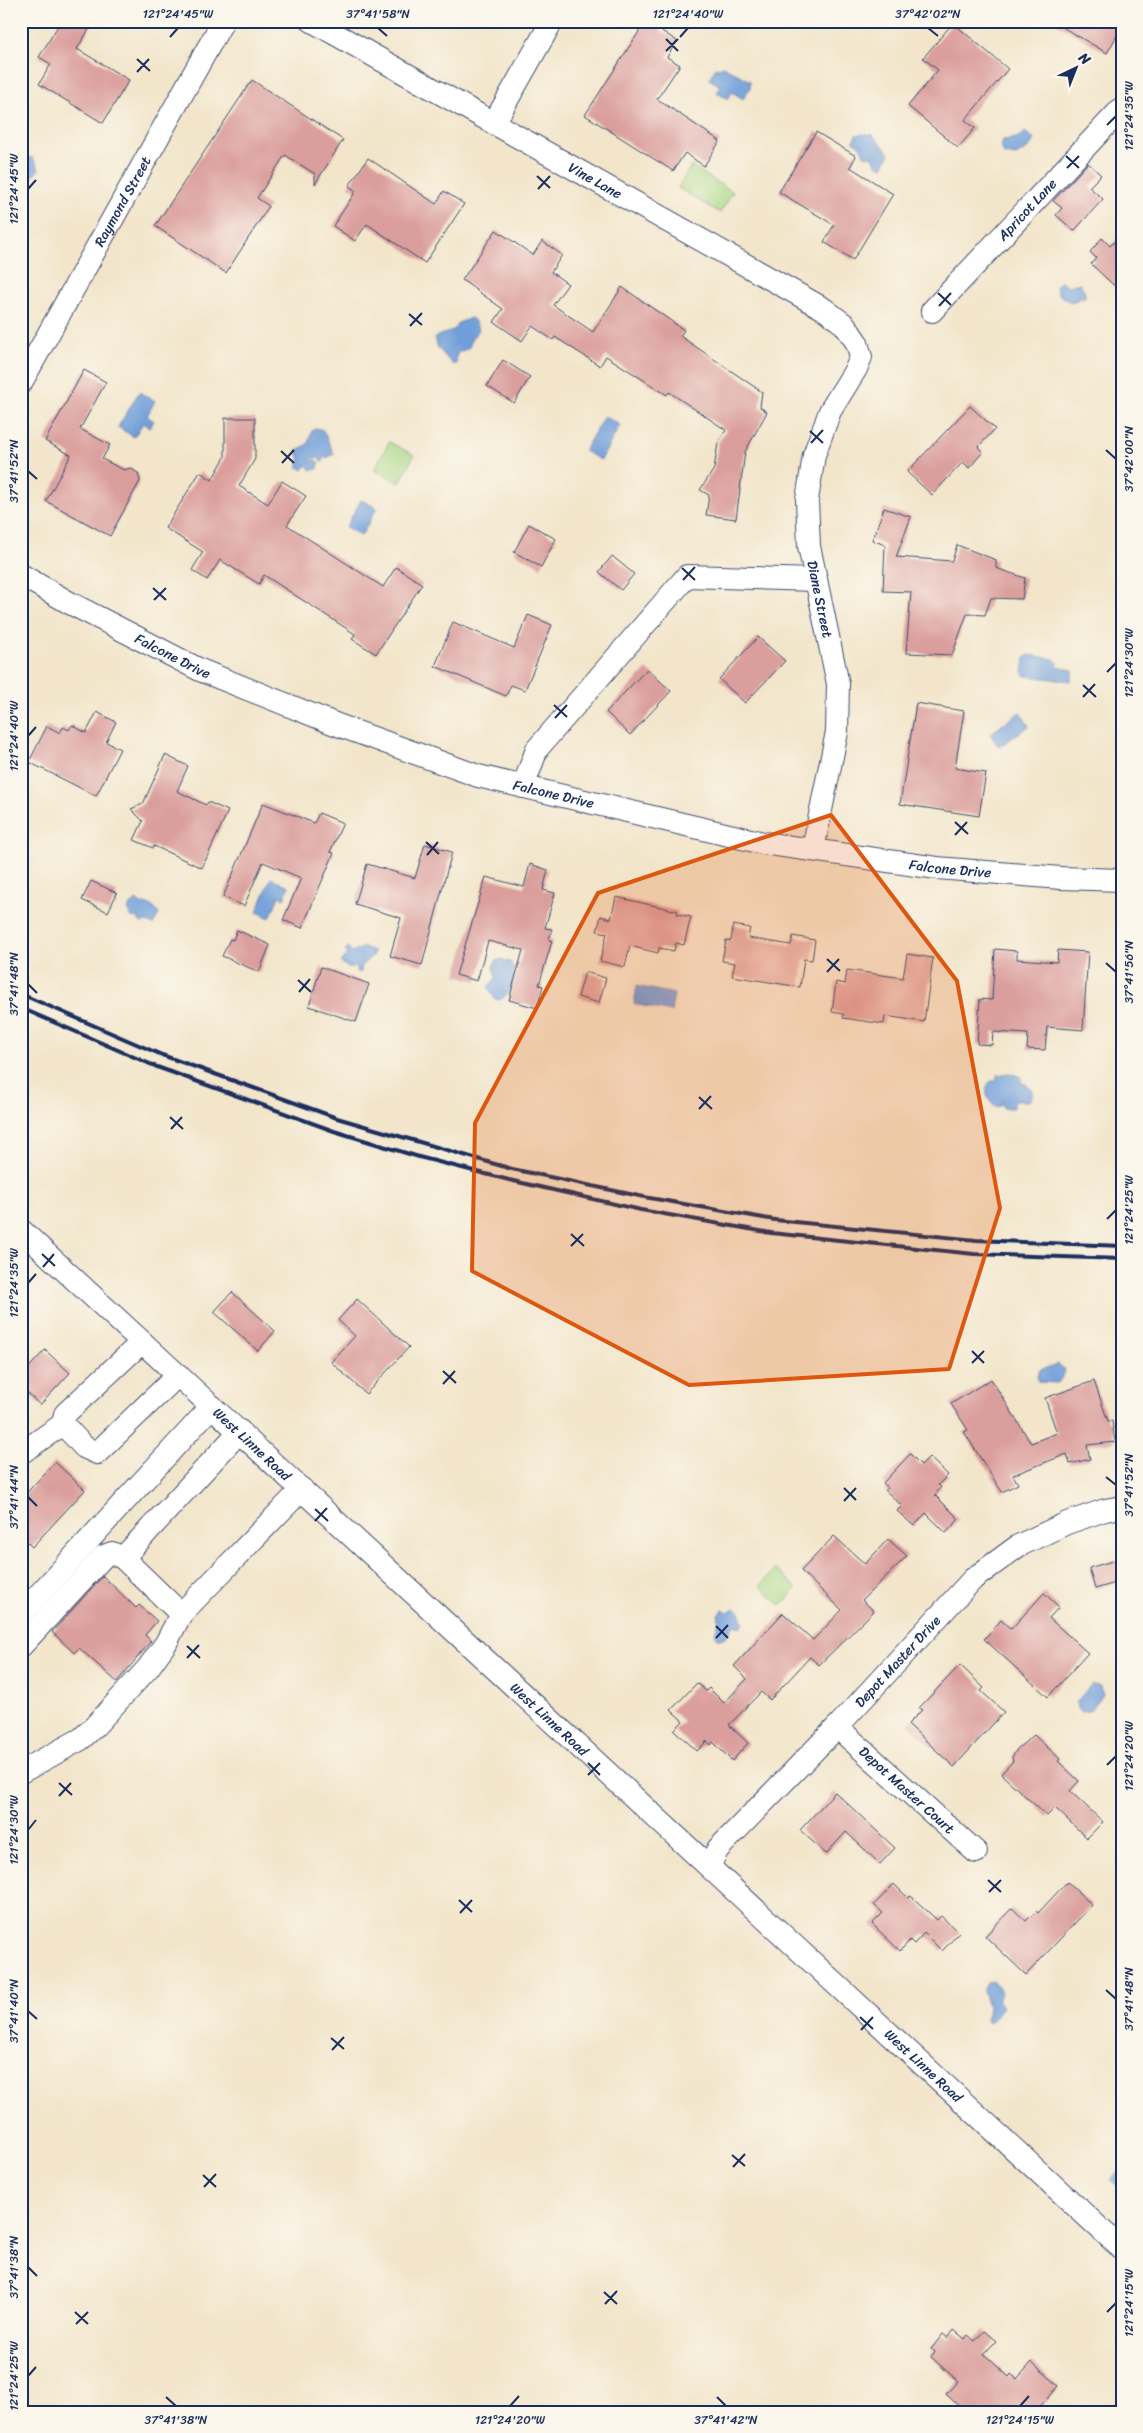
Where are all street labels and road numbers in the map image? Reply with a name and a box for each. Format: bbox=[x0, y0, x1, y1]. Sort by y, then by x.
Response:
street label: Raymond Street bbox=[87, 152, 158, 252]
street label: Vine Lane bbox=[563, 155, 627, 206]
street label: Apricot Lane bbox=[991, 173, 1063, 248]
street label: Diane Street bbox=[799, 558, 840, 640]
street label: Falcone Drive bbox=[130, 626, 214, 686]
street label: Falcone Drive bbox=[511, 773, 597, 816]
street label: Falcone Drive bbox=[907, 852, 992, 885]
street label: West Linne Road bbox=[207, 1401, 298, 1489]
street label: Depot Master Drive bbox=[848, 1609, 947, 1714]
street label: West Linne Road bbox=[504, 1676, 595, 1764]
street label: Depot Master Court bbox=[853, 1740, 961, 1841]
street label: West Linne Road bbox=[878, 2023, 970, 2110]

